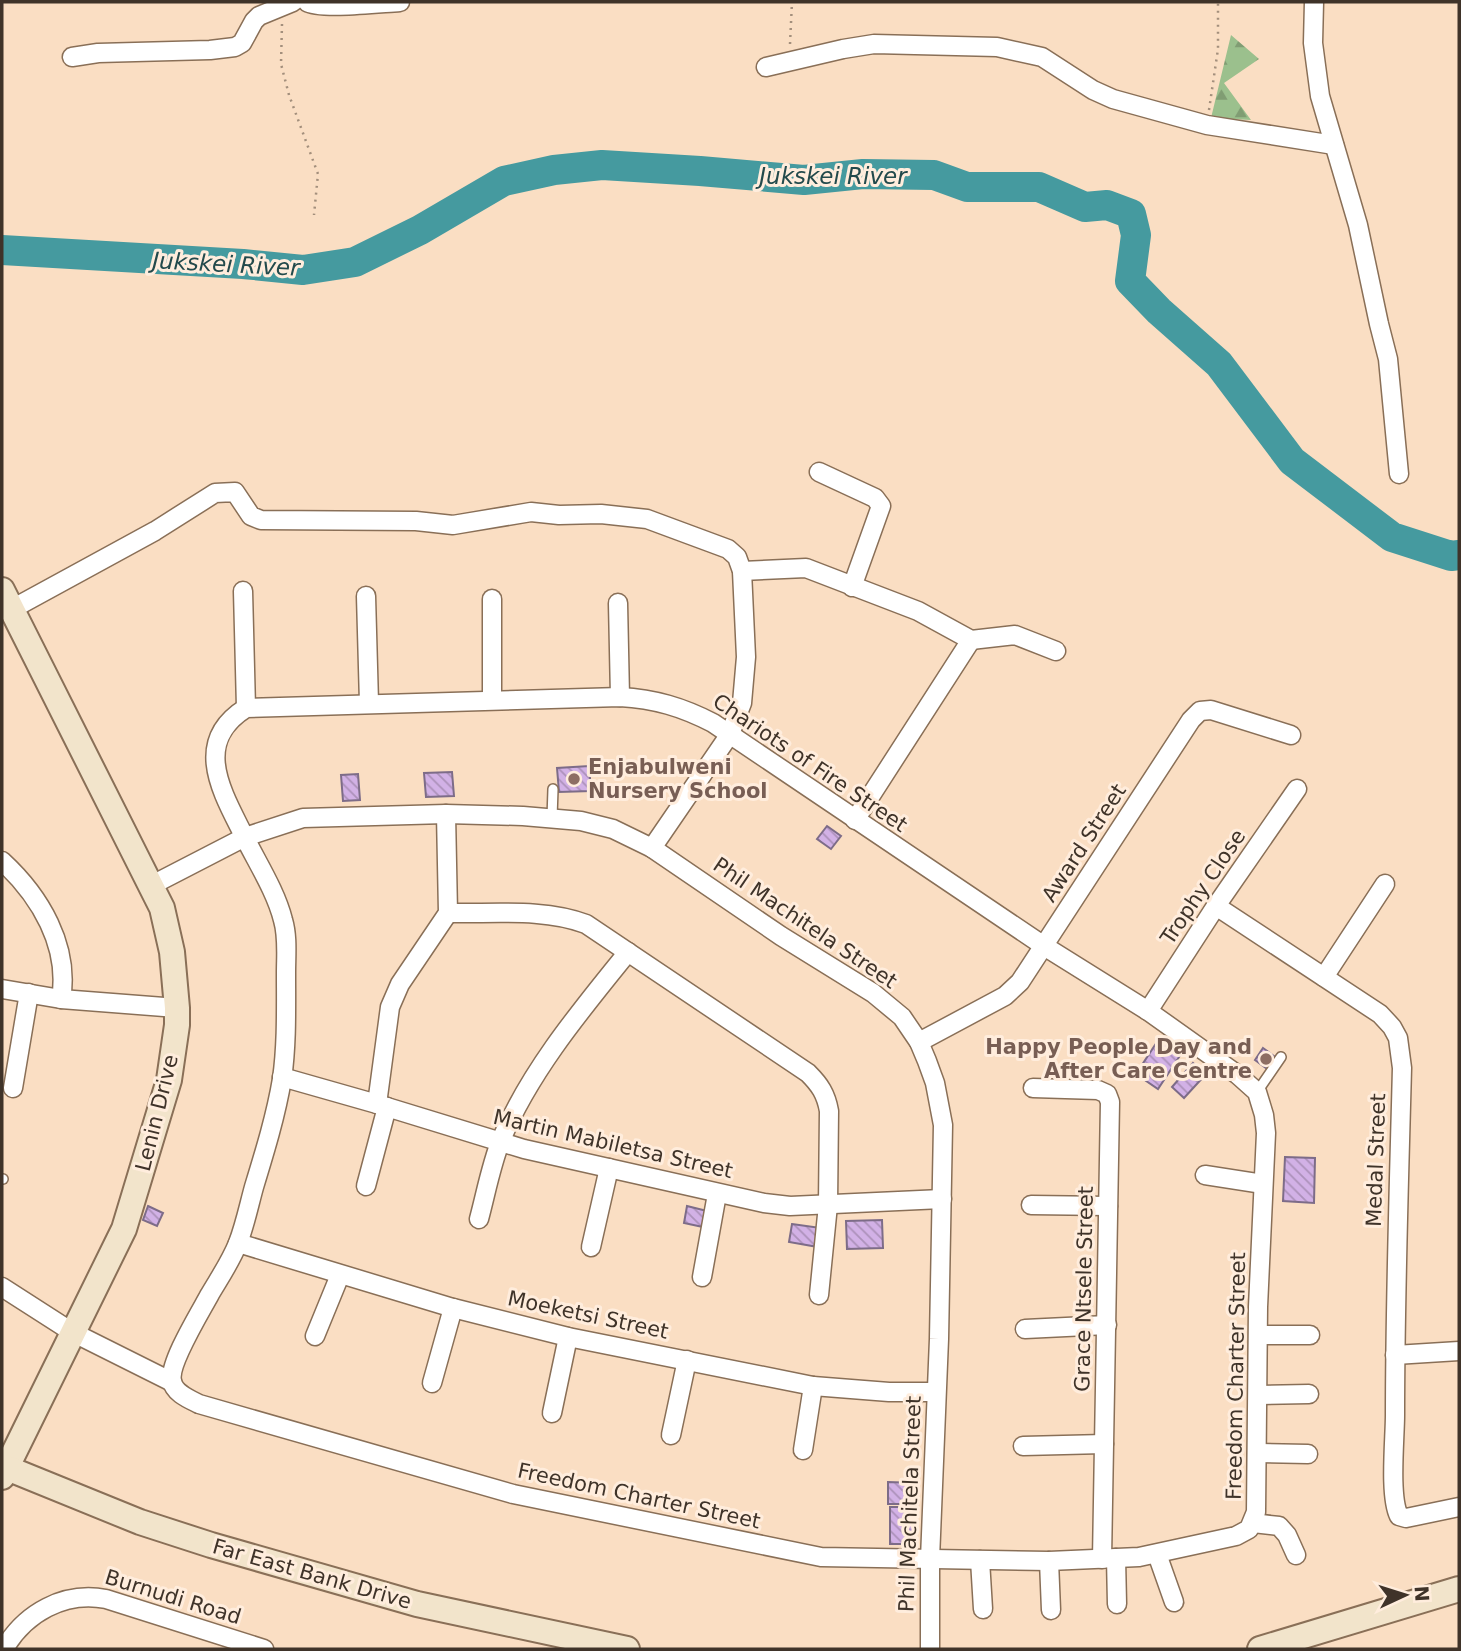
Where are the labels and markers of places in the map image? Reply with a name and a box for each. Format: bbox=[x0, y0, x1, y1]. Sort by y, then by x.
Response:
place label: Enjabulweni Nursery School bbox=[588, 755, 768, 803]
marker: Enjabulweni Nursery School bbox=[566, 771, 582, 787]
place label: Happy People Day and After Care Centre bbox=[985, 1035, 1252, 1083]
marker: Happy People Day and After Care Centre bbox=[1258, 1051, 1274, 1067]

